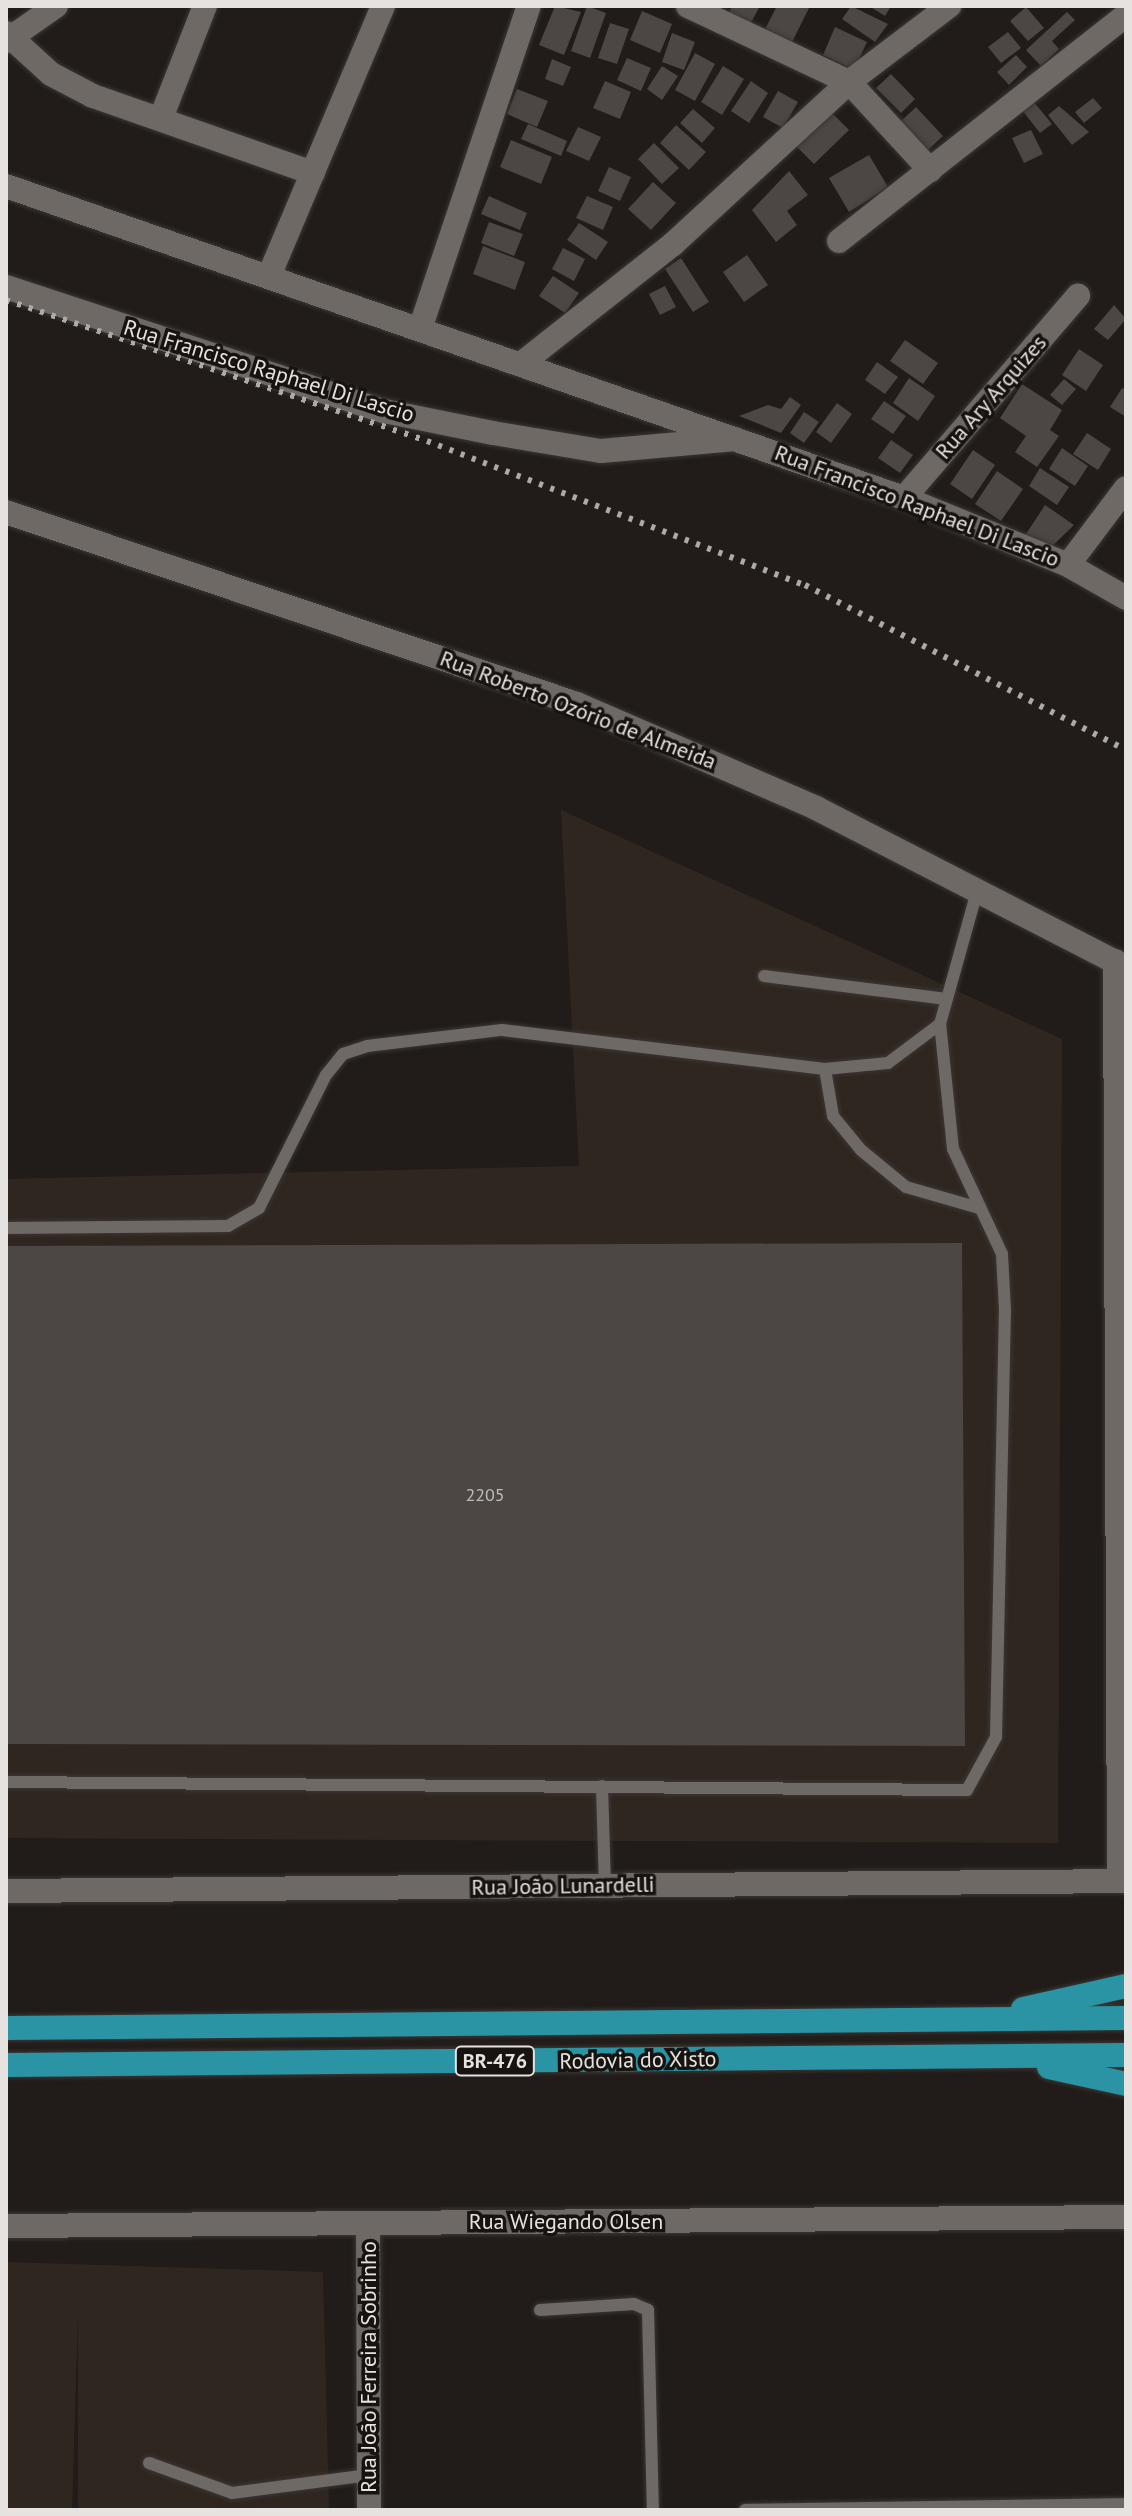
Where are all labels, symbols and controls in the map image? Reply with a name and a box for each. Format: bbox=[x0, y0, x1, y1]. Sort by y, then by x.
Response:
street label: Rua Francisco Raphael Di Lascio bbox=[121, 314, 417, 428]
street label: Rua Ary Arquizes bbox=[929, 329, 1053, 465]
street label: Rua Francisco Raphael Di Lascio bbox=[771, 439, 1063, 573]
street label: Rua Roberto Ozório de Almeida bbox=[436, 645, 720, 775]
house number: 2205 bbox=[465, 1484, 505, 1506]
street label: Rua João Lunardelli bbox=[471, 1871, 655, 1901]
road number: BR-476 bbox=[453, 2045, 537, 2077]
street label: Rodovia do Xisto bbox=[559, 2045, 717, 2075]
street label: Rua Wiegando Olsen bbox=[469, 2209, 663, 2235]
street label: Rua João Ferreira Sobrinho bbox=[356, 2241, 382, 2493]

